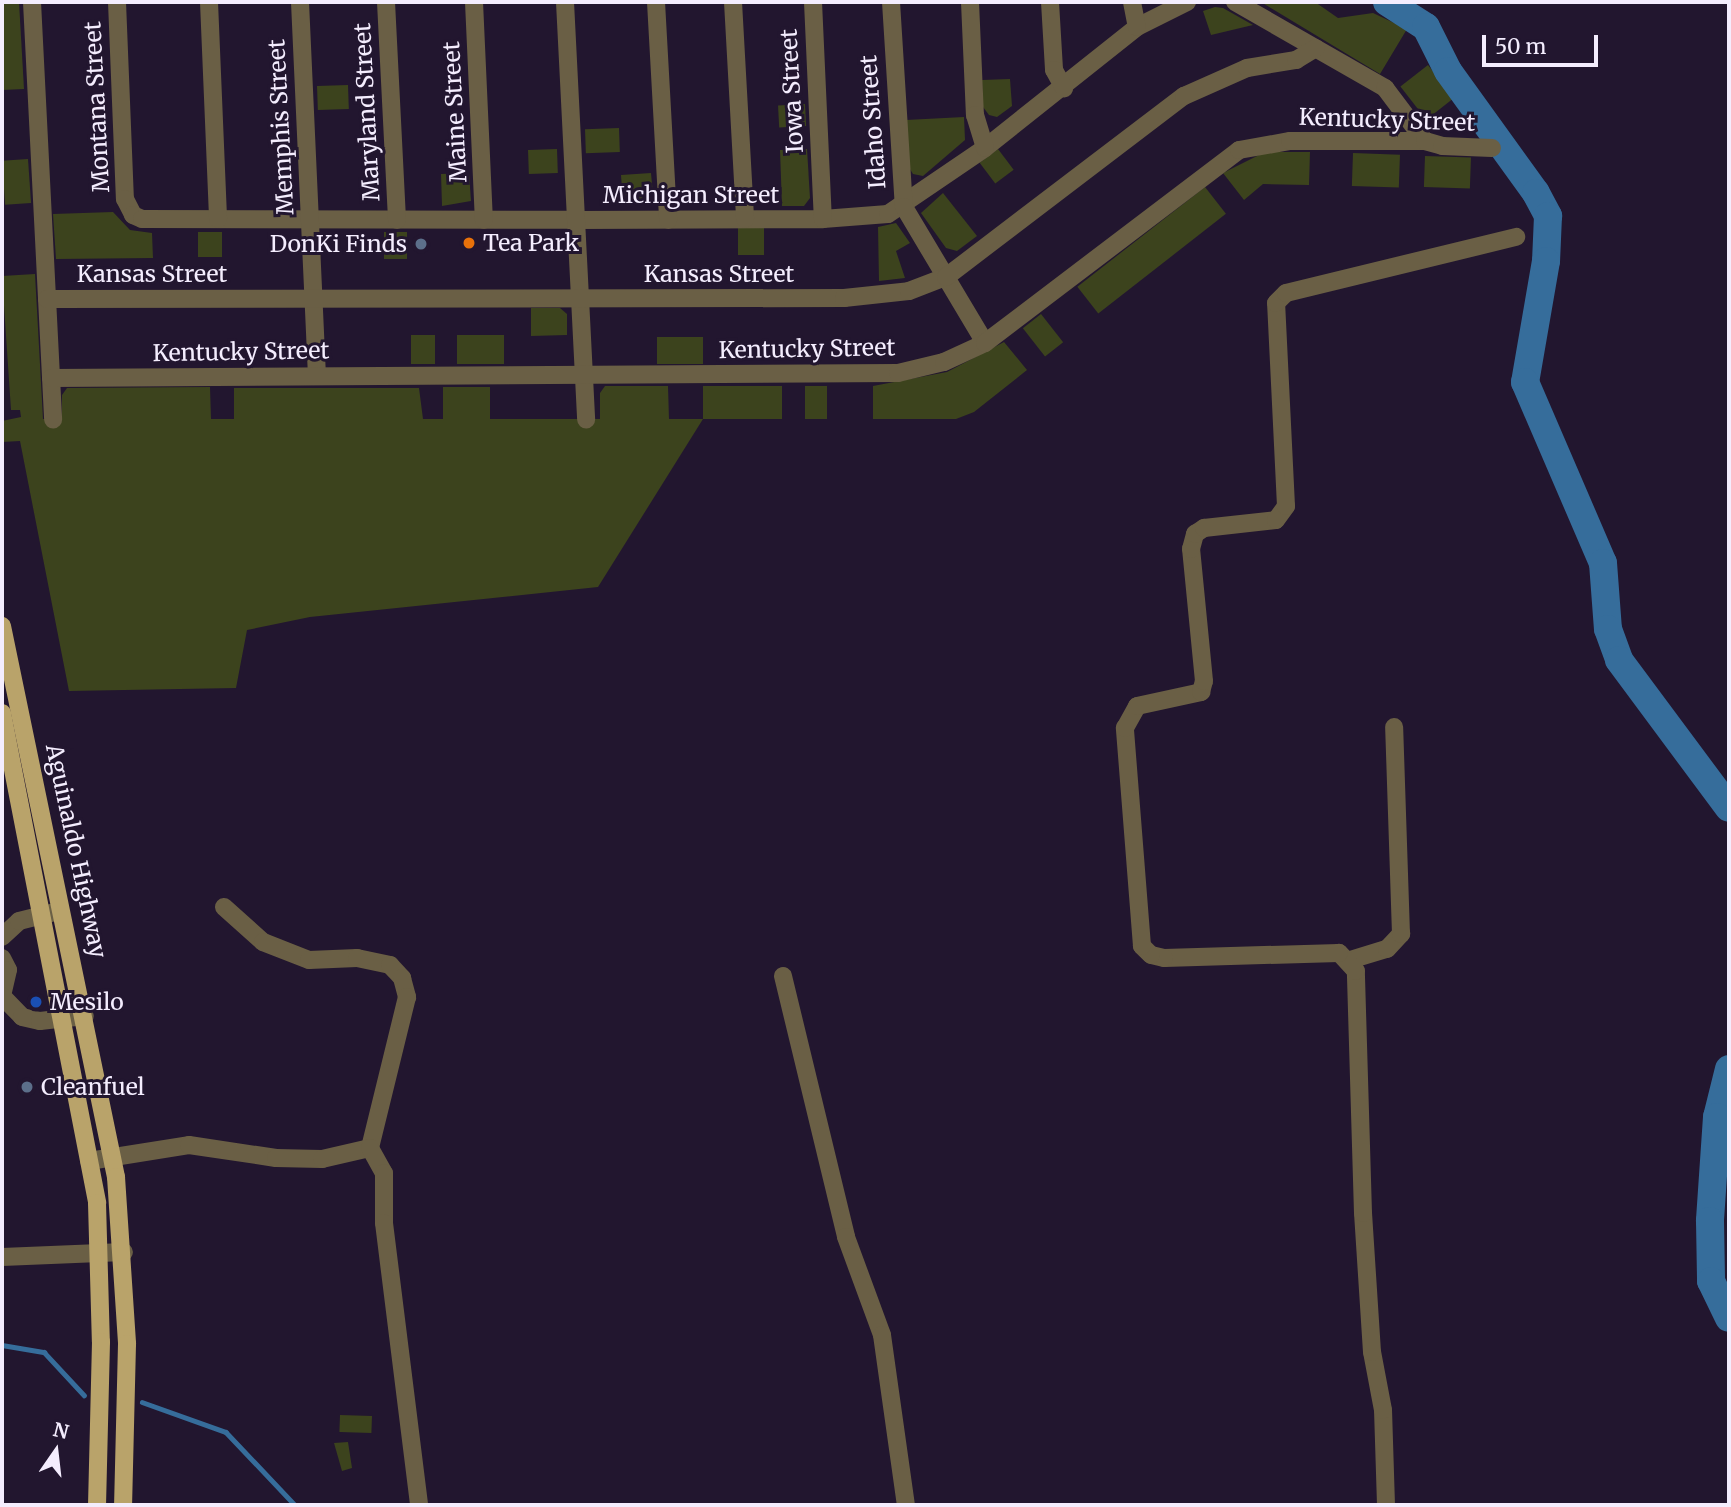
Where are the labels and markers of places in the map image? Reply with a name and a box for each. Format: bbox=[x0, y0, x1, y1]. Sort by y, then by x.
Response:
place label: Tea Park bbox=[483, 229, 579, 257]
place label: DonKi Finds bbox=[270, 230, 407, 258]
marker: Tea Park bbox=[461, 235, 477, 251]
marker: DonKi Finds bbox=[413, 236, 429, 252]
place label: Mesilo bbox=[50, 988, 124, 1016]
marker: Mesilo bbox=[28, 994, 44, 1010]
place label: Cleanfuel bbox=[41, 1073, 145, 1101]
marker: Cleanfuel bbox=[19, 1079, 35, 1095]

